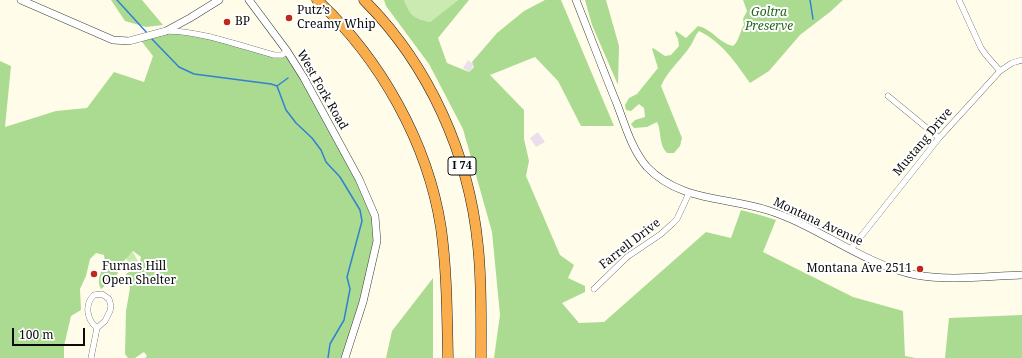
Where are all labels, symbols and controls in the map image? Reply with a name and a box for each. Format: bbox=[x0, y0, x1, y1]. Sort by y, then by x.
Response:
place label: Putz’s Creamy Whip bbox=[297, 4, 376, 32]
park label: Goltra Preserve bbox=[745, 6, 793, 34]
marker: Putz’s Creamy Whip bbox=[284, 13, 294, 23]
place label: BP bbox=[235, 15, 250, 29]
marker: BP bbox=[222, 17, 232, 27]
street label: West Fork Road bbox=[293, 48, 351, 132]
street label: Mustang Drive bbox=[890, 105, 956, 179]
road number: I 74 bbox=[448, 157, 476, 175]
street label: Montana Avenue bbox=[771, 195, 865, 249]
street label: Farrell Drive bbox=[597, 216, 663, 272]
place label: Furnas Hill Open Shelter bbox=[102, 260, 176, 288]
place label: Montana Ave 2511 bbox=[806, 262, 912, 276]
marker: Montana Ave 2511 bbox=[915, 264, 925, 274]
marker: Furnas Hill Open Shelter bbox=[89, 269, 99, 279]
scale bar bbox=[14, 320, 87, 346]
text: 100 m bbox=[19, 326, 54, 343]

